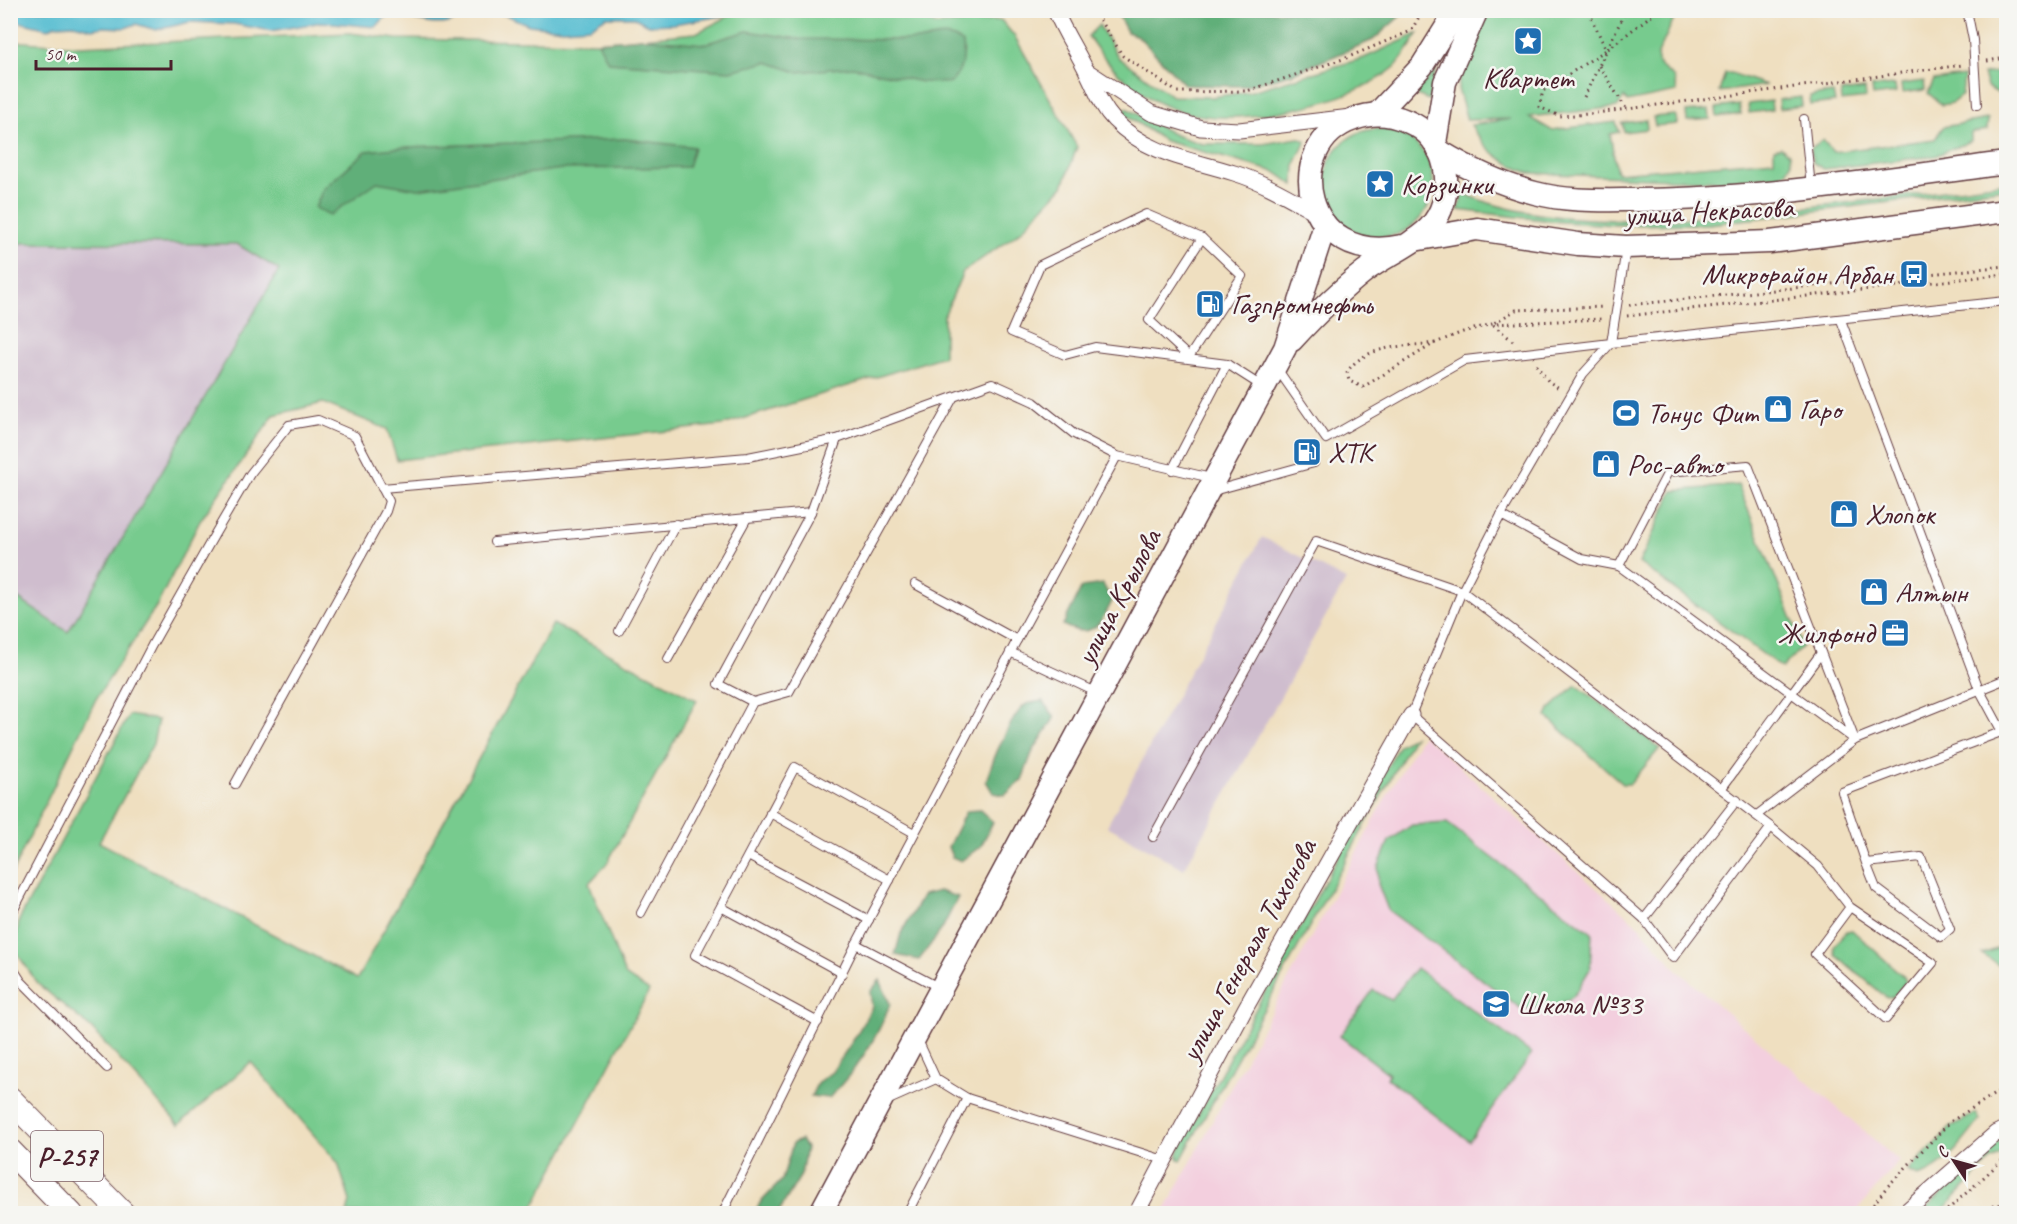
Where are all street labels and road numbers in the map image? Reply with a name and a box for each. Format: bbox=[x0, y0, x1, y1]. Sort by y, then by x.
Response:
street label: улица Некрасова bbox=[1621, 187, 1796, 235]
street label: улица Крылова bbox=[1065, 521, 1171, 673]
street label: улица Генерала Тихонова bbox=[1170, 830, 1326, 1070]
road number: Р-257 bbox=[31, 1131, 103, 1181]

